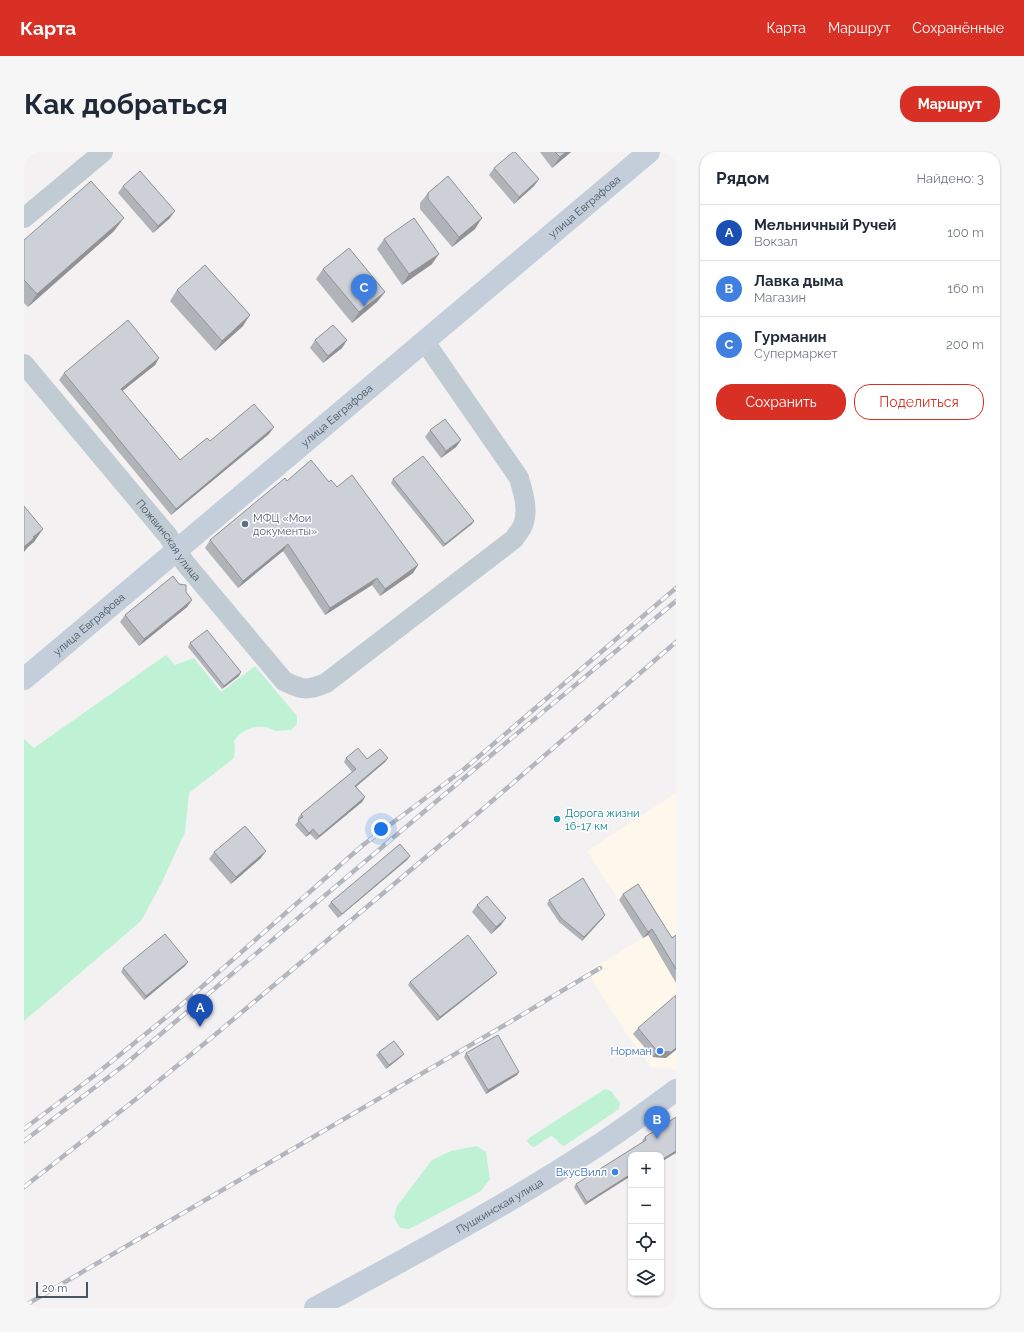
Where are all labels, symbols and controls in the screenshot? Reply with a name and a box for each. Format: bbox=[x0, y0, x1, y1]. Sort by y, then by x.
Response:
text: Карта bbox=[20, 17, 76, 39]
text: Карта bbox=[767, 20, 806, 36]
text: Маршрут bbox=[828, 20, 890, 36]
text: Сохранённые bbox=[912, 20, 1004, 36]
button: Маршрут bbox=[900, 86, 1000, 122]
text: Как добраться bbox=[24, 88, 228, 121]
text: Рядом bbox=[716, 168, 769, 188]
text: Найдено: 3 bbox=[916, 171, 984, 186]
street label: улица Евграфова bbox=[546, 173, 623, 240]
text: Мельничный Ручей bbox=[754, 216, 896, 234]
text: A bbox=[725, 225, 733, 240]
text: 100 m bbox=[947, 225, 984, 240]
text: Вокзал bbox=[754, 234, 798, 249]
text: Лавка дыма bbox=[754, 272, 843, 290]
pin: C bbox=[351, 274, 377, 307]
text: B bbox=[725, 281, 733, 296]
text: 160 m bbox=[947, 281, 984, 296]
text: Магазин bbox=[754, 290, 806, 305]
text: Гурманин bbox=[754, 328, 827, 346]
text: C bbox=[725, 337, 733, 352]
text: 200 m bbox=[946, 337, 984, 352]
text: Супермаркет bbox=[754, 346, 837, 361]
street label: улица Евграфова bbox=[298, 381, 375, 449]
button: Сохранить bbox=[716, 384, 846, 420]
button: Поделиться bbox=[854, 384, 984, 420]
street label: Пожвинская улица bbox=[134, 497, 204, 584]
place label: МФЦ «Мои документы» bbox=[253, 512, 317, 538]
marker: МФЦ «Мои документы» bbox=[240, 519, 250, 529]
street label: улица Евграфова bbox=[50, 590, 128, 658]
place label: Дорога жизни 16-17 км bbox=[565, 807, 640, 833]
marker: Дорога жизни 16-17 км bbox=[552, 814, 562, 824]
your location bbox=[371, 819, 391, 839]
pin: A bbox=[187, 994, 213, 1027]
place label: Норман bbox=[611, 1045, 652, 1058]
marker: Норман bbox=[655, 1046, 665, 1056]
pin: B bbox=[644, 1106, 670, 1139]
map controls bbox=[628, 1152, 664, 1296]
button: + bbox=[628, 1152, 664, 1188]
place label: ВкусВилл bbox=[556, 1166, 607, 1179]
marker: ВкусВилл bbox=[610, 1167, 620, 1177]
street label: Пушкинская улица bbox=[454, 1175, 545, 1236]
button: − bbox=[628, 1188, 664, 1224]
button: locate bbox=[628, 1224, 664, 1260]
button: layers bbox=[628, 1260, 664, 1296]
scale bar bbox=[36, 1280, 88, 1299]
text: 20 m bbox=[42, 1282, 67, 1295]

